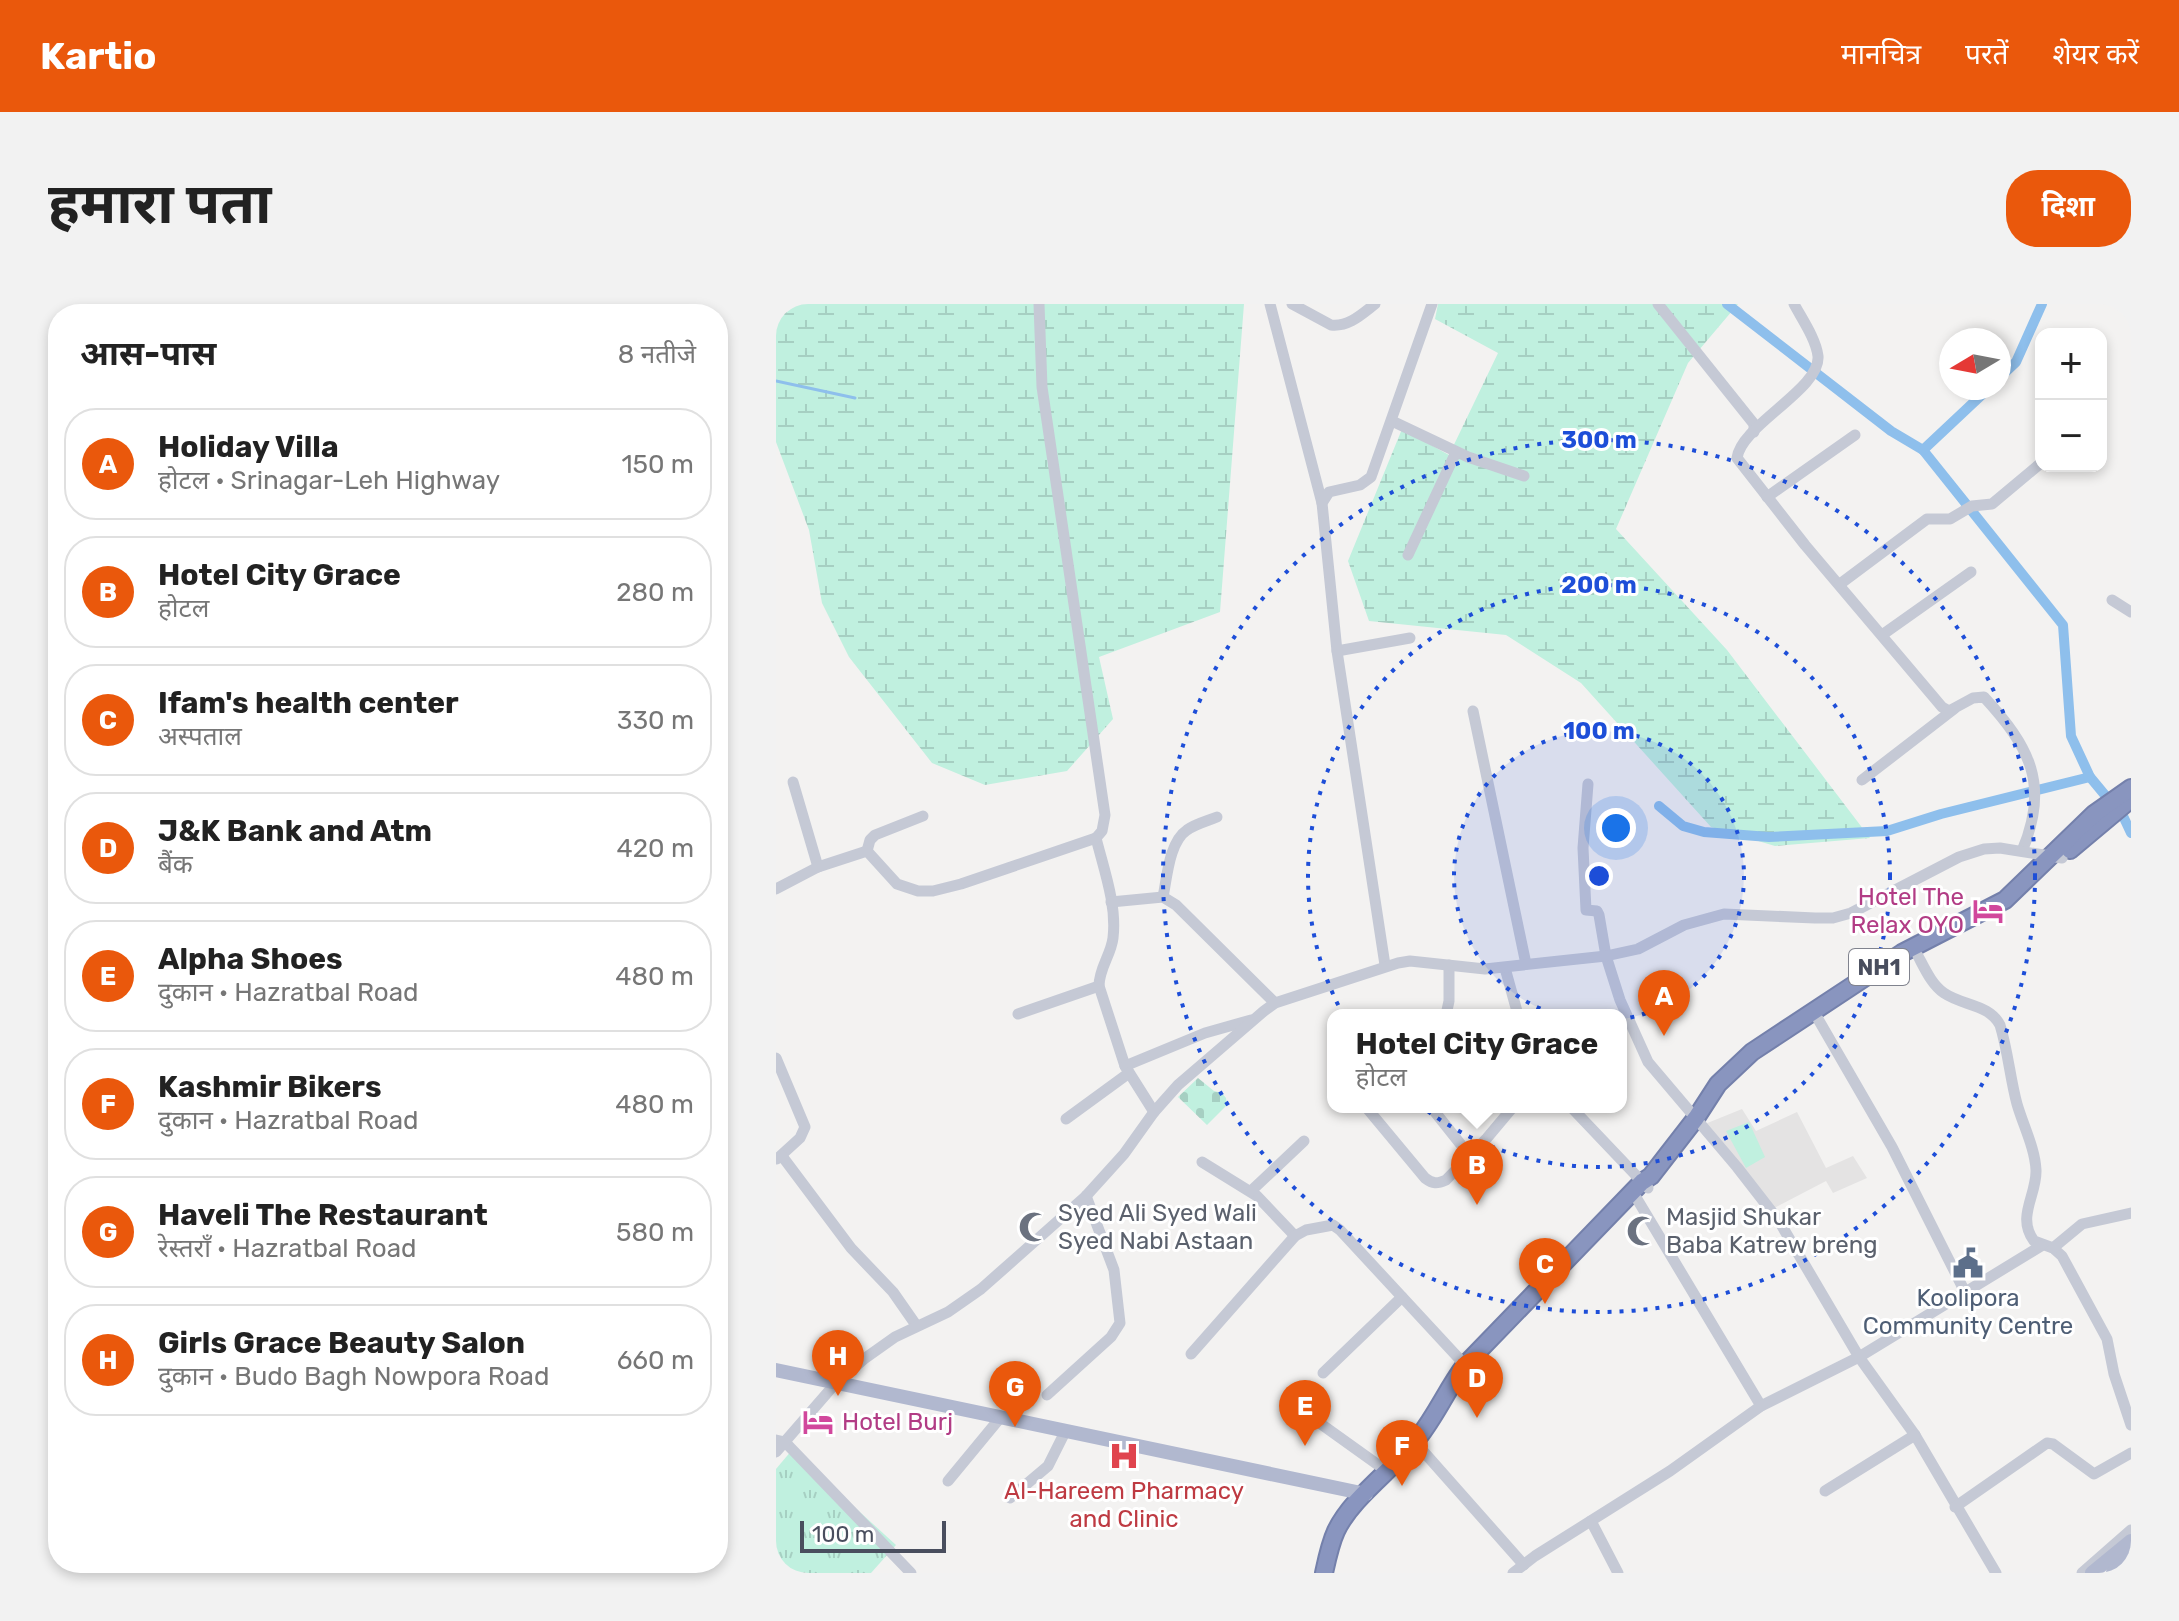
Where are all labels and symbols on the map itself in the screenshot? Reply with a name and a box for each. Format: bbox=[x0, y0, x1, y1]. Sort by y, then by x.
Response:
north arrow bbox=[1939, 328, 2011, 400]
text: 300 m bbox=[1561, 426, 1637, 454]
text: 200 m bbox=[1561, 571, 1637, 599]
text: 100 m bbox=[1563, 717, 1635, 745]
your location bbox=[1596, 808, 1636, 848]
centre of rings bbox=[1585, 862, 1613, 890]
place label: Hotel The Relax OYO bbox=[1851, 883, 1964, 939]
hotel icon: Hotel The Relax OYO bbox=[1971, 894, 2005, 928]
road number: NH1 bbox=[1849, 949, 1909, 985]
pin: A bbox=[1638, 970, 1690, 1036]
pin: B bbox=[1451, 1139, 1503, 1205]
place label: Syed Ali Syed Wali Syed Nabi Astaan bbox=[1058, 1199, 1257, 1255]
place label: Masjid Shukar Baba Katrew breng bbox=[1666, 1203, 1878, 1259]
mosque icon: Syed Ali Syed Wali Syed Nabi Astaan bbox=[1017, 1210, 1051, 1244]
mosque icon: Masjid Shukar Baba Katrew breng bbox=[1625, 1214, 1659, 1248]
pin: C bbox=[1519, 1238, 1571, 1304]
public building icon: Koolipora Community Centre bbox=[1951, 1246, 1985, 1280]
place label: Koolipora Community Centre bbox=[1863, 1284, 2073, 1340]
pin: H bbox=[812, 1330, 864, 1396]
pin: D bbox=[1451, 1352, 1503, 1418]
pin: G bbox=[989, 1361, 1041, 1427]
pin: E bbox=[1279, 1380, 1331, 1446]
hotel icon: Hotel Burj bbox=[801, 1405, 835, 1439]
place label: Hotel Burj bbox=[842, 1408, 953, 1436]
pin: F bbox=[1376, 1420, 1428, 1486]
hospital icon: Al-Hareem Pharmacy and Clinic bbox=[1107, 1439, 1141, 1473]
place label: Al-Hareem Pharmacy and Clinic bbox=[1004, 1477, 1244, 1533]
scale bar bbox=[800, 1517, 946, 1553]

